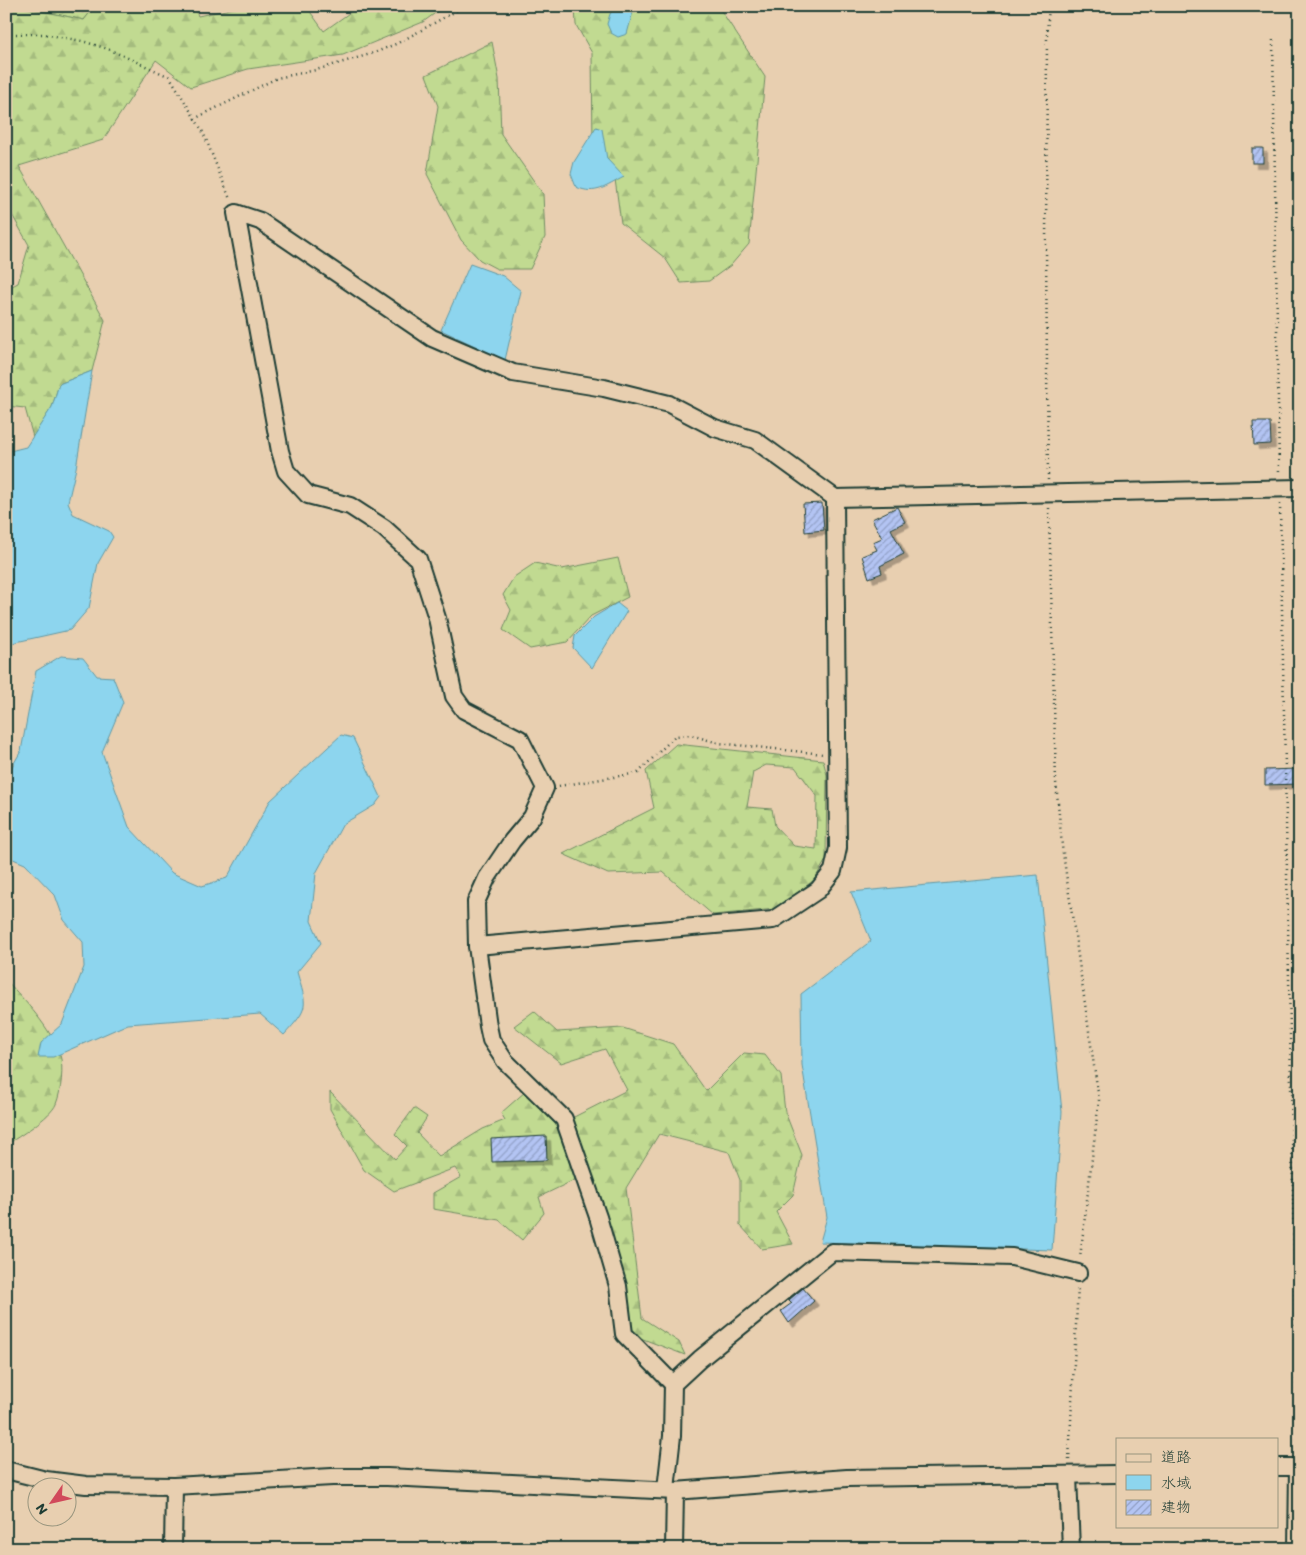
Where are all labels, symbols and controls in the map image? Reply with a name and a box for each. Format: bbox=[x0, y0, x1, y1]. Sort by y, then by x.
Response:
legend bbox=[1116, 1438, 1278, 1528]
text: 道路 bbox=[1161, 1448, 1191, 1466]
text: 水域 bbox=[1161, 1474, 1191, 1492]
north arrow bbox=[28, 1478, 78, 1528]
text: 建物 bbox=[1161, 1498, 1191, 1516]
text: N bbox=[32, 1500, 51, 1518]

